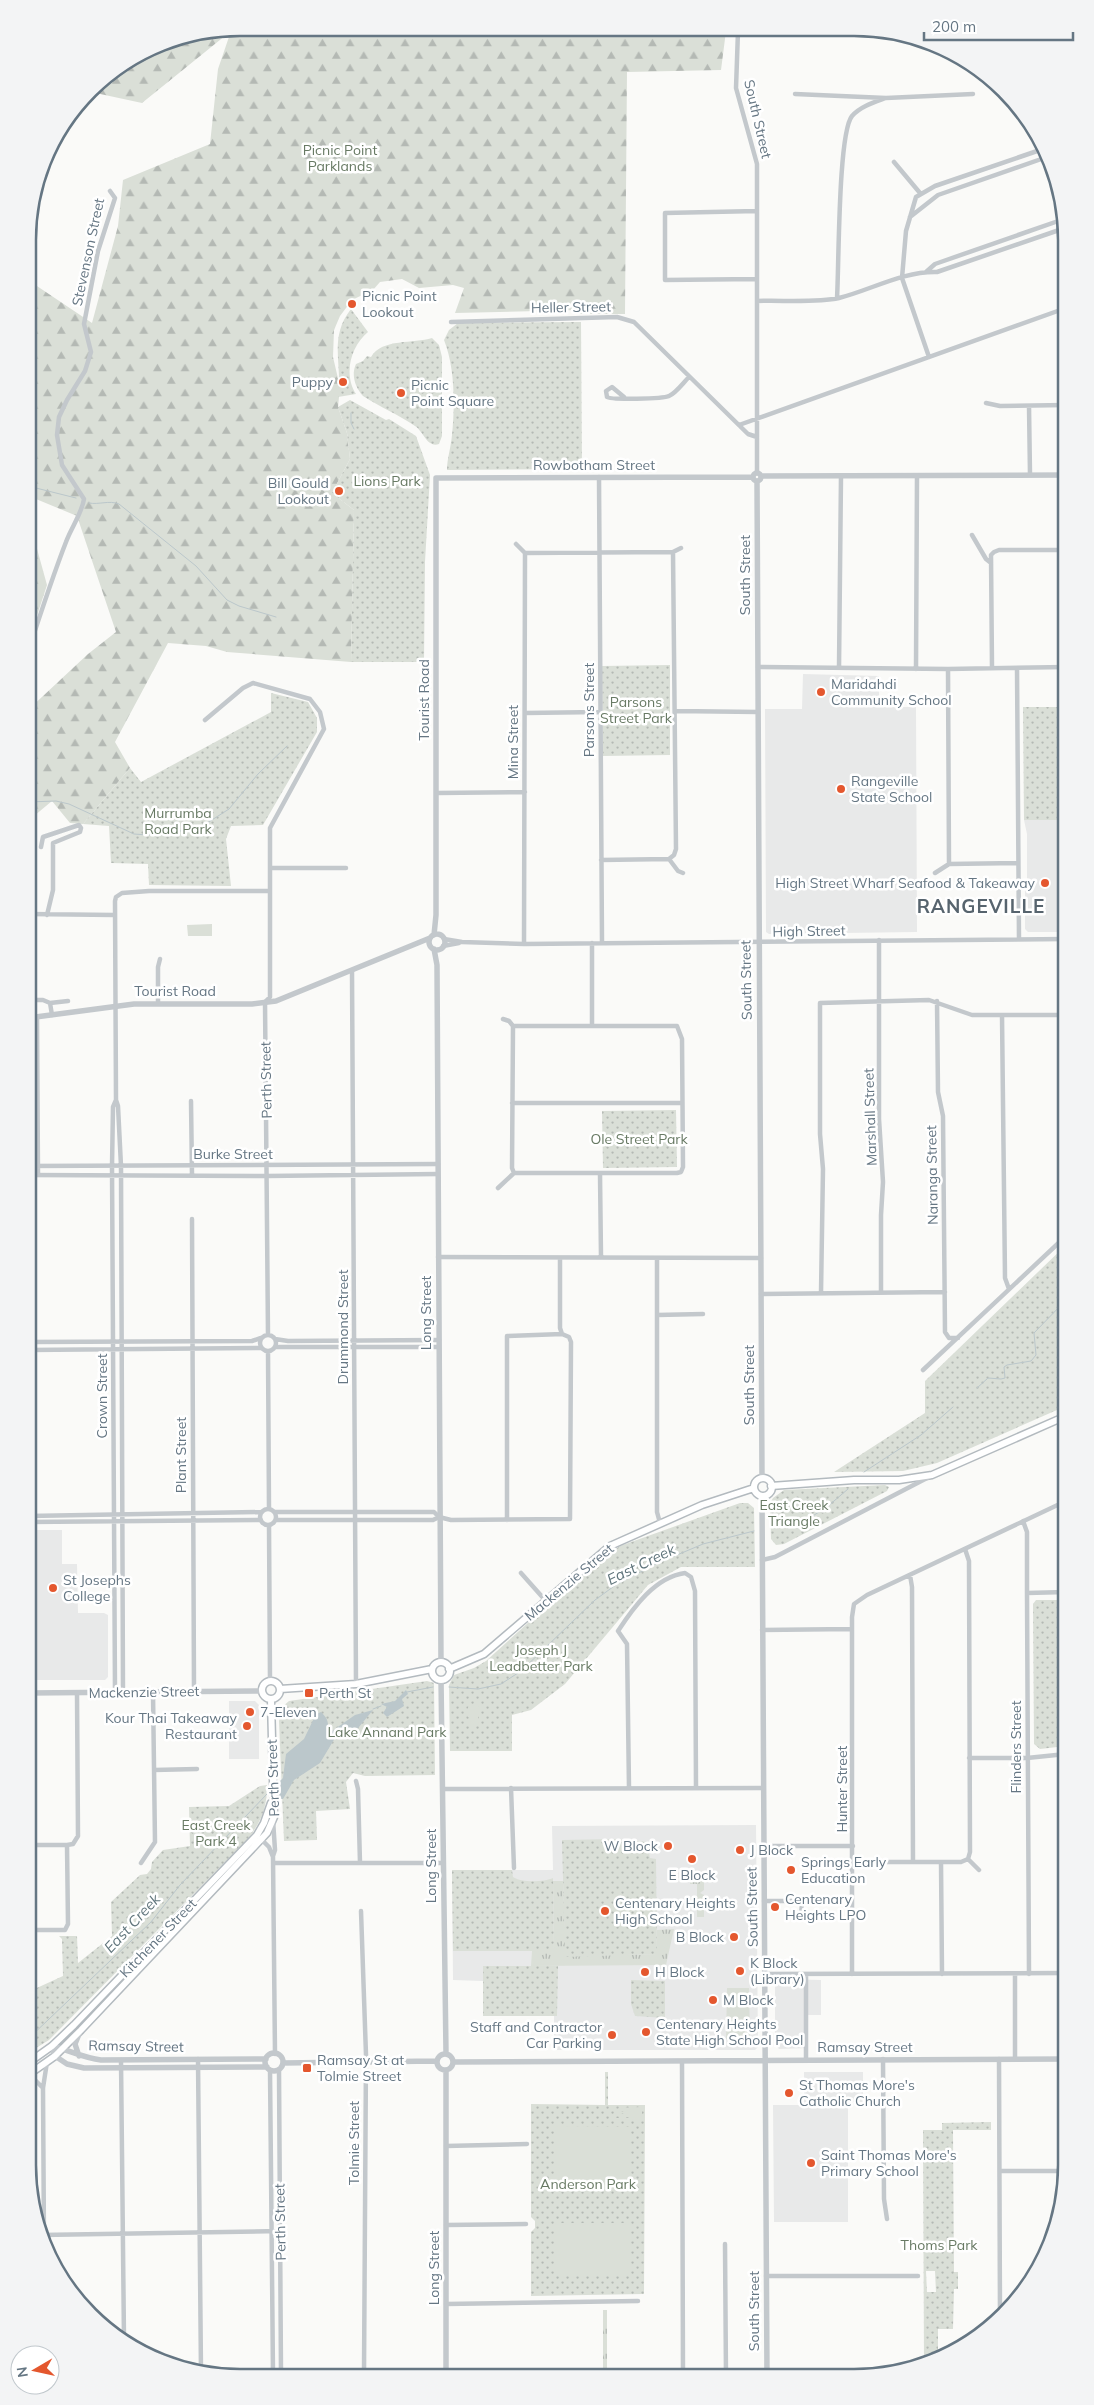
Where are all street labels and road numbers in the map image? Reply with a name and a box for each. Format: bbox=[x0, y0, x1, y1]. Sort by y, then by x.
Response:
street label: South Street bbox=[740, 78, 776, 160]
street label: Stevenson Street bbox=[68, 196, 108, 308]
street label: Heller Street bbox=[531, 297, 611, 317]
street label: Rowbotham Street bbox=[533, 456, 655, 474]
street label: South Street bbox=[736, 535, 754, 615]
street label: Tourist Road bbox=[415, 659, 433, 741]
street label: Parsons Street bbox=[580, 663, 598, 757]
street label: Mina Street bbox=[504, 705, 522, 779]
street label: High Street bbox=[772, 921, 846, 941]
street label: South Street bbox=[736, 940, 756, 1020]
street label: Tourist Road bbox=[134, 982, 216, 1000]
street label: Perth Street bbox=[256, 1041, 276, 1119]
street label: Marshall Street bbox=[859, 1068, 881, 1166]
street label: Naranga Street bbox=[922, 1125, 942, 1225]
street label: Burke Street bbox=[193, 1145, 273, 1163]
street label: Drummond Street bbox=[334, 1269, 352, 1385]
street label: Long Street bbox=[417, 1276, 435, 1350]
street label: South Street bbox=[740, 1345, 758, 1425]
street label: Crown Street bbox=[93, 1353, 111, 1439]
street label: Plant Street bbox=[172, 1417, 190, 1493]
street label: Mackenzie Street bbox=[521, 1539, 617, 1624]
street label: Mackenzie Street bbox=[88, 1682, 200, 1702]
street label: Flinders Street bbox=[1007, 1700, 1025, 1794]
street label: Perth Street bbox=[263, 1739, 283, 1817]
street label: Hunter Street bbox=[833, 1745, 851, 1832]
street label: Long Street bbox=[422, 1829, 440, 1903]
street label: South Street bbox=[742, 1867, 762, 1947]
street label: Kitchener Street bbox=[116, 1895, 200, 1981]
street label: Ramsay Street bbox=[88, 2036, 184, 2056]
street label: Ramsay Street bbox=[817, 2038, 913, 2056]
street label: Tolmie Street bbox=[345, 2101, 363, 2185]
street label: Perth Street bbox=[270, 2183, 290, 2261]
street label: Long Street bbox=[425, 2231, 443, 2305]
street label: South Street bbox=[745, 2271, 763, 2351]

